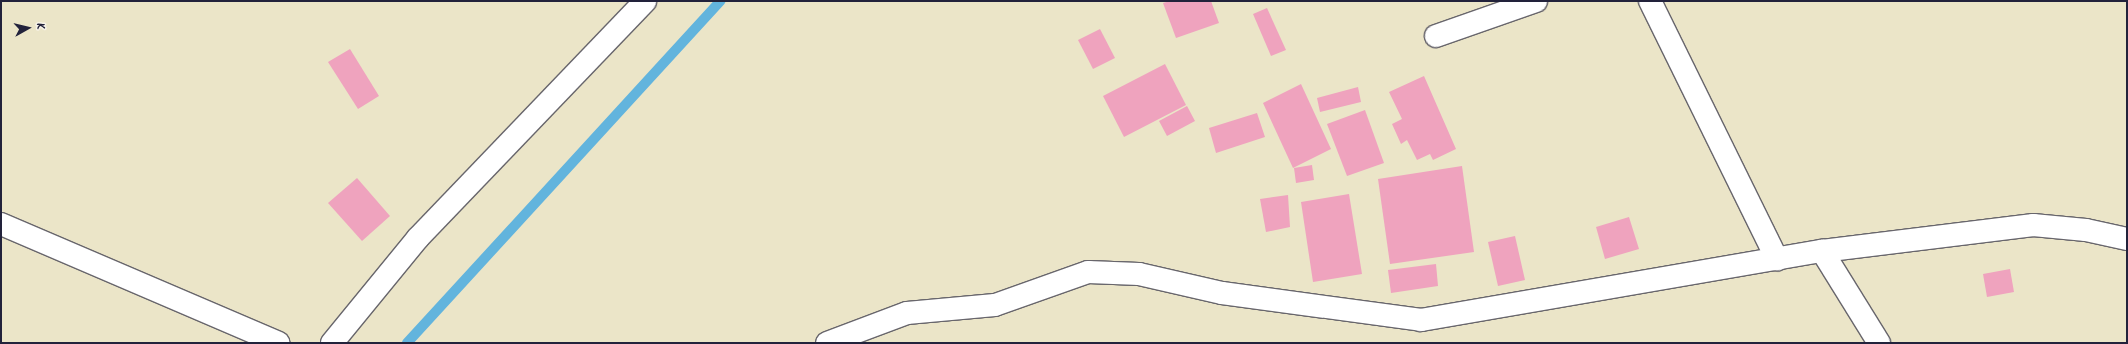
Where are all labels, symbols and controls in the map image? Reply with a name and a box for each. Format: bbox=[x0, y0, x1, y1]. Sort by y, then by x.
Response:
north arrow bbox=[8, 8, 48, 48]
text: K bbox=[31, 22, 49, 31]

